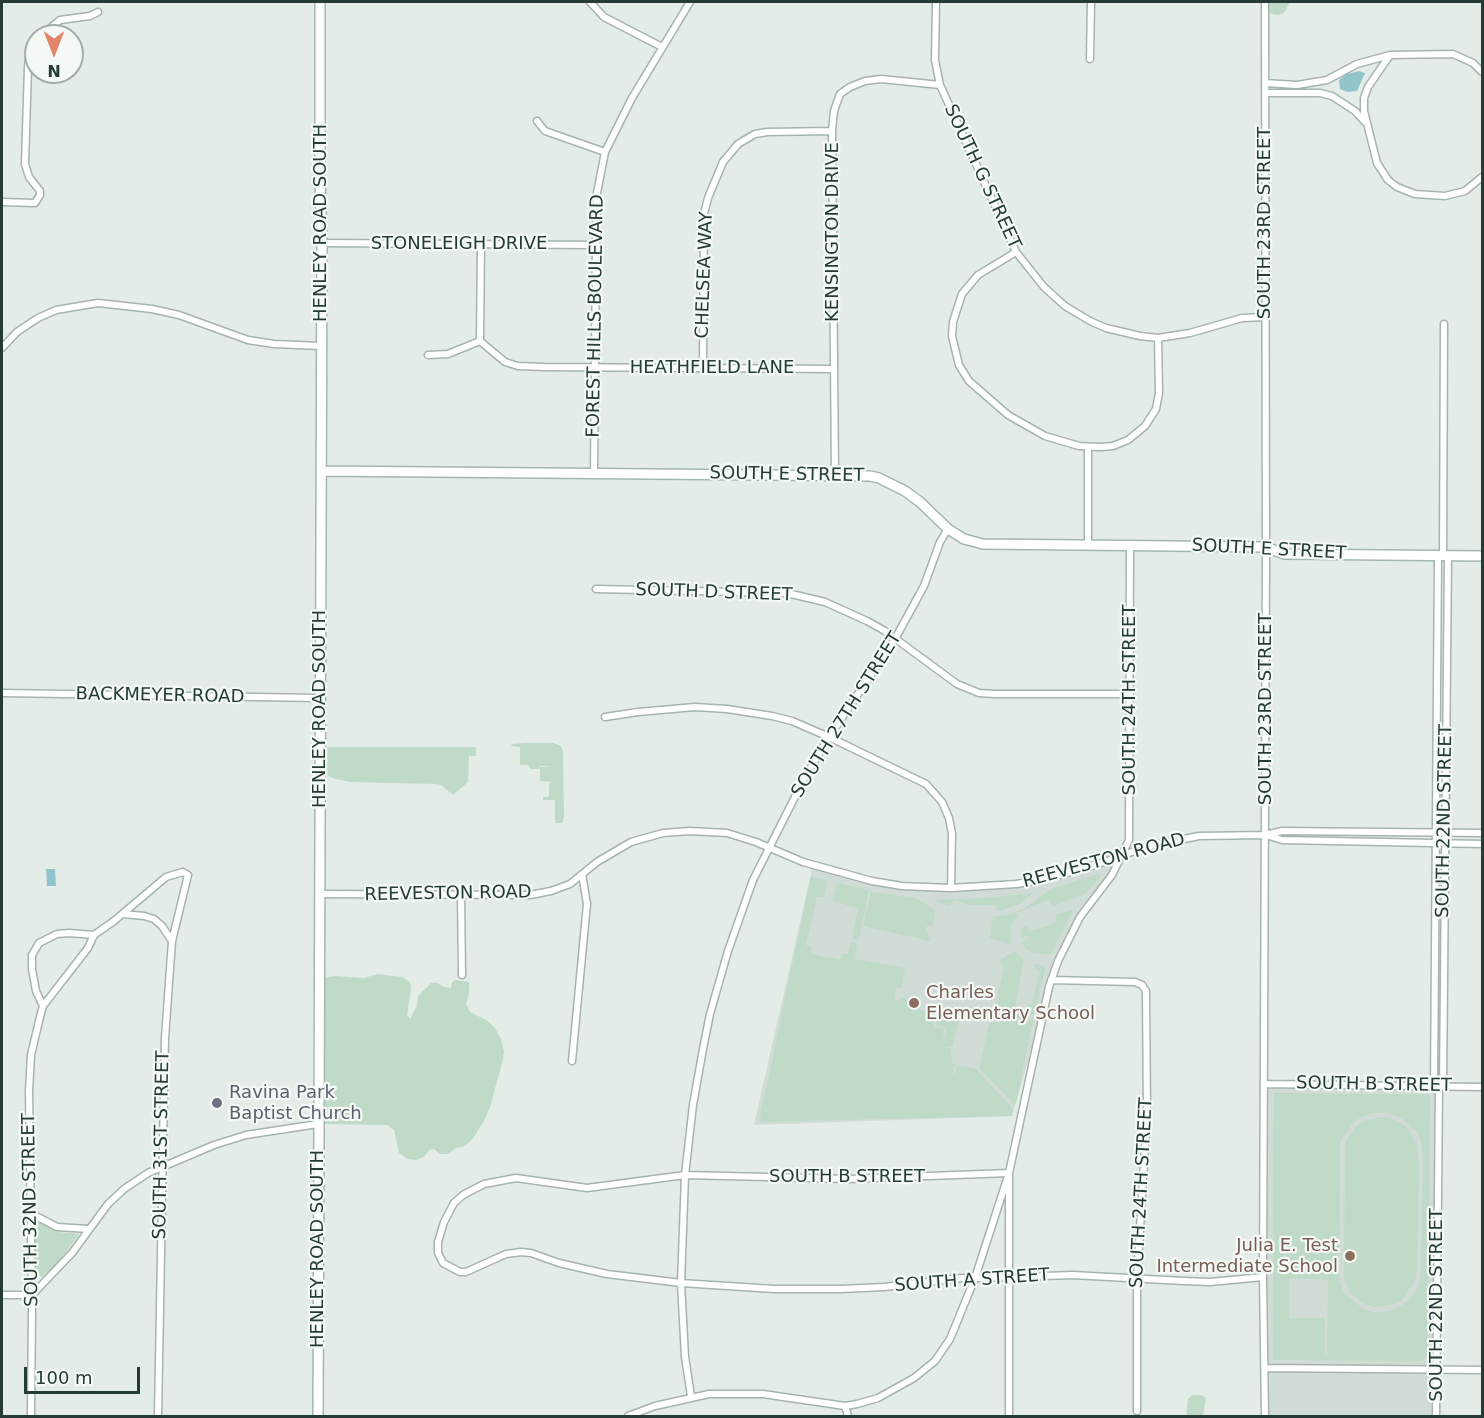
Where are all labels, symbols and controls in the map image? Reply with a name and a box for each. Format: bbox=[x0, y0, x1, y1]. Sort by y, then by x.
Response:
north arrow bbox=[24, 24, 84, 84]
text: N bbox=[47, 61, 61, 80]
street label: SOUTH G STREET bbox=[939, 101, 1025, 253]
street label: HENLEY ROAD SOUTH bbox=[310, 124, 332, 322]
street label: SOUTH 23RD STREET bbox=[1254, 127, 1276, 319]
street label: KENSINGTON DRIVE bbox=[822, 142, 844, 322]
street label: FOREST HILLS BOULEVARD bbox=[583, 194, 609, 438]
street label: CHELSEA WAY bbox=[692, 211, 718, 339]
street label: STONELEIGH DRIVE bbox=[371, 233, 547, 255]
street label: HEATHFIELD LANE bbox=[630, 357, 794, 379]
street label: SOUTH E STREET bbox=[709, 463, 865, 487]
street label: SOUTH E STREET bbox=[1191, 535, 1347, 565]
street label: SOUTH D STREET bbox=[635, 579, 793, 607]
street label: SOUTH 24TH STREET bbox=[1119, 605, 1141, 795]
street label: HENLEY ROAD SOUTH bbox=[309, 610, 331, 808]
street label: SOUTH 23RD STREET bbox=[1255, 613, 1277, 805]
street label: SOUTH 27TH STREET bbox=[787, 628, 907, 802]
street label: BACKMEYER ROAD bbox=[75, 684, 245, 708]
street label: SOUTH 22ND STREET bbox=[1433, 724, 1457, 918]
street label: REEVESTON ROAD bbox=[1020, 829, 1188, 893]
street label: REEVESTON ROAD bbox=[364, 882, 532, 906]
place label: Charles Elementary School bbox=[926, 982, 1095, 1024]
marker: Charles Elementary School bbox=[907, 996, 921, 1010]
street label: SOUTH 31ST STREET bbox=[150, 1050, 174, 1240]
street label: SOUTH B STREET bbox=[1296, 1073, 1452, 1097]
place label: Ravina Park Baptist Church bbox=[229, 1082, 362, 1124]
marker: Ravina Park Baptist Church bbox=[210, 1096, 224, 1110]
street label: SOUTH 24TH STREET bbox=[1126, 1097, 1158, 1289]
street label: SOUTH 32ND STREET bbox=[19, 1113, 43, 1307]
street label: HENLEY ROAD SOUTH bbox=[307, 1150, 329, 1348]
street label: SOUTH B STREET bbox=[769, 1166, 925, 1188]
street label: SOUTH 22ND STREET bbox=[1426, 1208, 1448, 1402]
place label: Julia E. Test Intermediate School bbox=[1156, 1235, 1338, 1278]
marker: Julia E. Test Intermediate School bbox=[1343, 1249, 1357, 1263]
street label: SOUTH A STREET bbox=[894, 1265, 1050, 1297]
scale bar bbox=[27, 1355, 142, 1393]
text: 100 m bbox=[35, 1367, 93, 1388]

